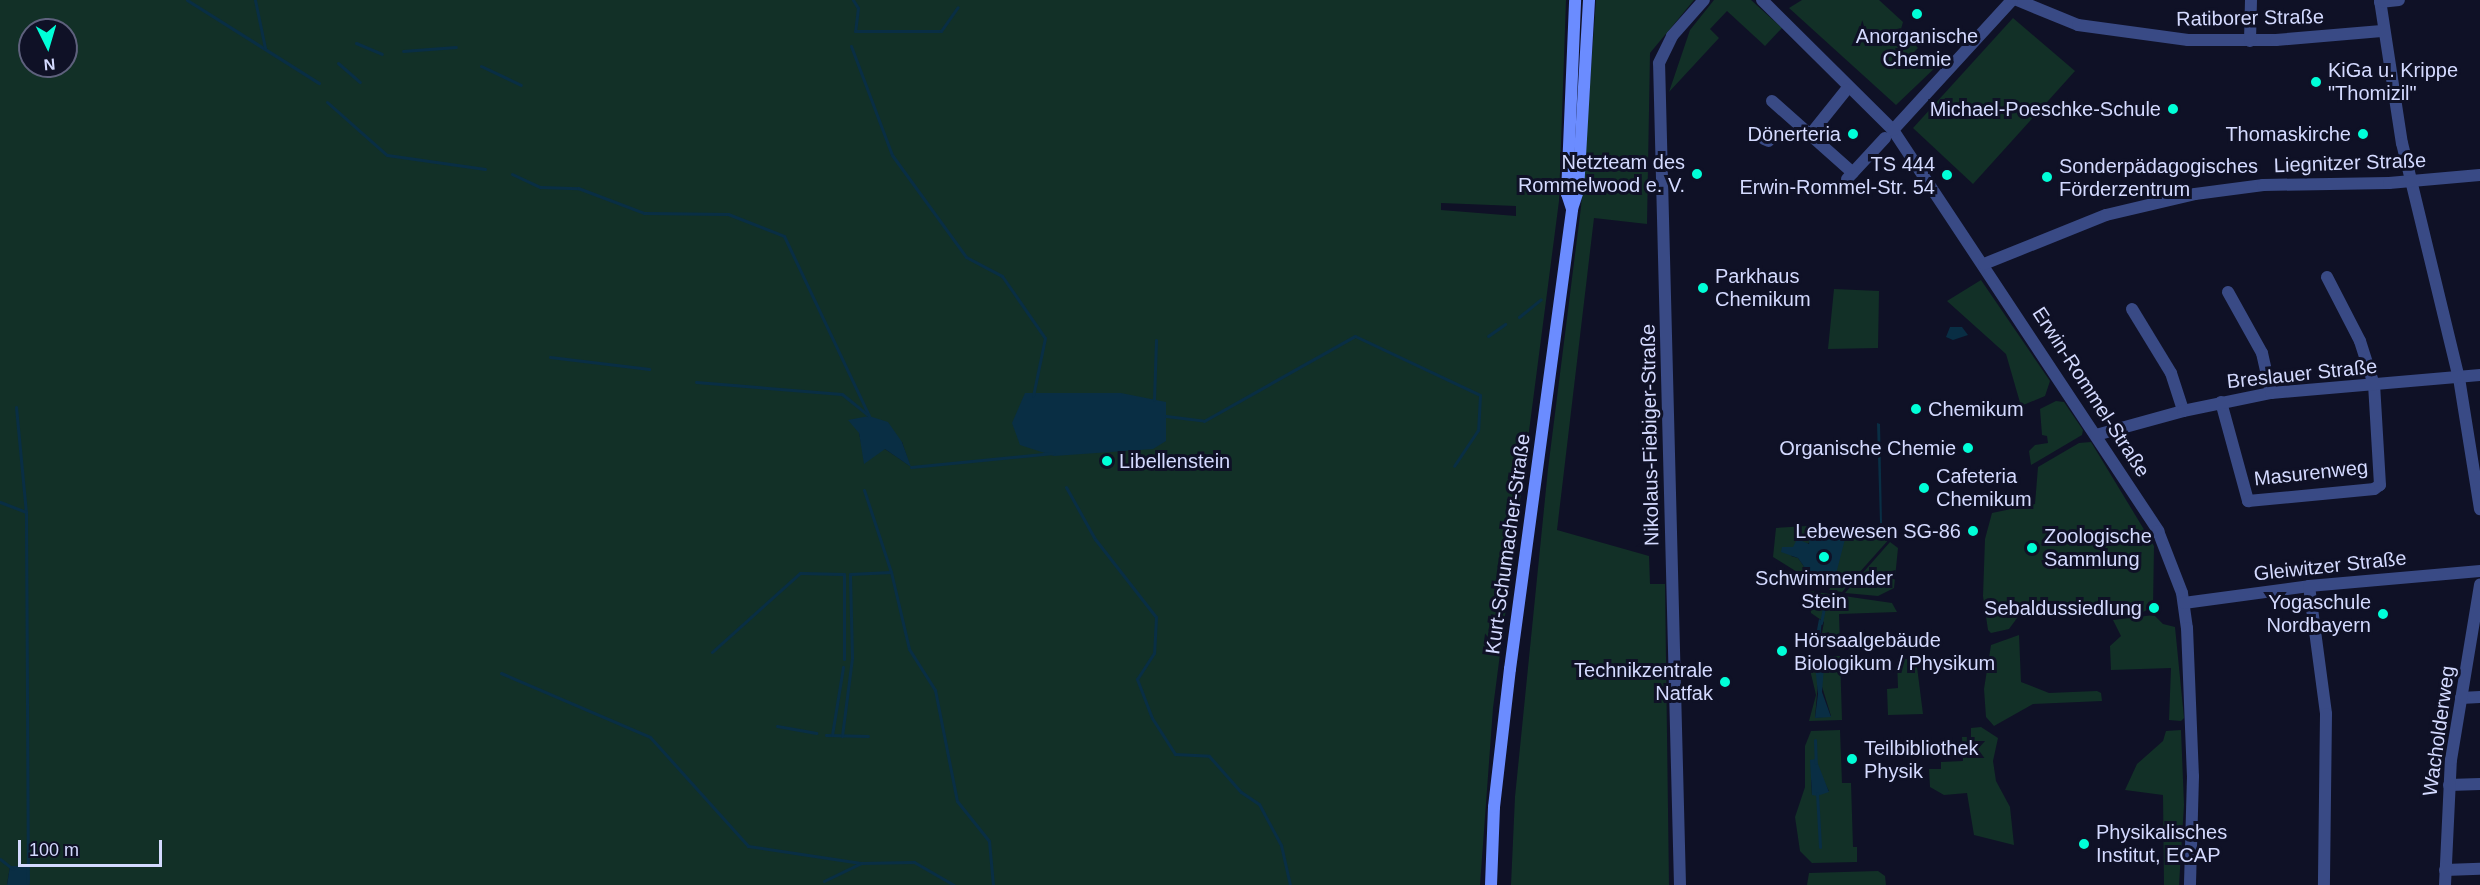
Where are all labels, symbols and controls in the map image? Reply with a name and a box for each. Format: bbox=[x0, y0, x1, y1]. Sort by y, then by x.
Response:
street label: Ratiborer Straße bbox=[2176, 5, 2324, 31]
marker: Anorganische Chemie bbox=[1910, 7, 1924, 21]
north arrow bbox=[18, 18, 78, 78]
place label: Anorganische Chemie bbox=[1856, 24, 1978, 71]
text: N bbox=[43, 55, 56, 73]
place label: KiGa u. Krippe "Thomizil" bbox=[2328, 58, 2458, 105]
marker: KiGa u. Krippe "Thomizil" bbox=[2309, 75, 2323, 89]
place label: Michael-Poeschke-Schule bbox=[1930, 97, 2161, 121]
marker: Michael-Poeschke-Schule bbox=[2166, 102, 2180, 116]
place label: Dönerteria bbox=[1748, 122, 1841, 146]
place label: Thomaskirche bbox=[2225, 122, 2351, 146]
marker: Dönerteria bbox=[1846, 127, 1860, 141]
marker: Thomaskirche bbox=[2356, 127, 2370, 141]
street label: Liegnitzer Straße bbox=[2273, 148, 2427, 178]
place label: Netzteam des Rommelwood e. V. bbox=[1518, 150, 1685, 197]
place label: TS 444 Erwin-Rommel-Str. 54 bbox=[1739, 152, 1935, 199]
place label: Sonderpädagogisches Förderzentrum bbox=[2059, 154, 2258, 201]
marker: Netzteam des Rommelwood e. V. bbox=[1690, 167, 1704, 181]
marker: TS 444 Erwin-Rommel-Str. 54 bbox=[1940, 168, 1954, 182]
marker: Sonderpädagogisches Förderzentrum bbox=[2040, 170, 2054, 184]
place label: Parkhaus Chemikum bbox=[1715, 264, 1811, 311]
marker: Parkhaus Chemikum bbox=[1696, 281, 1710, 295]
street label: Erwin-Rommel-Straße bbox=[2027, 303, 2155, 481]
street label: Nikolaus-Fiebiger-Straße bbox=[1636, 324, 1664, 546]
street label: Breslauer Straße bbox=[2226, 354, 2378, 394]
place label: Chemikum bbox=[1928, 397, 2024, 421]
marker: Chemikum bbox=[1909, 402, 1923, 416]
street label: Kurt-Schumacher-Straße bbox=[1481, 432, 1535, 656]
place label: Organische Chemie bbox=[1779, 436, 1956, 460]
marker: Organische Chemie bbox=[1961, 441, 1975, 455]
place label: Libellenstein bbox=[1119, 449, 1230, 473]
marker: Libellenstein bbox=[1100, 454, 1114, 468]
street label: Masurenweg bbox=[2253, 455, 2369, 491]
place label: Cafeteria Chemikum bbox=[1936, 464, 2032, 511]
marker: Cafeteria Chemikum bbox=[1917, 481, 1931, 495]
place label: Lebewesen SG-86 bbox=[1795, 519, 1961, 543]
marker: Lebewesen SG-86 bbox=[1966, 524, 1980, 538]
place label: Zoologische Sammlung bbox=[2044, 524, 2152, 571]
marker: Zoologische Sammlung bbox=[2025, 541, 2039, 555]
street label: Gleiwitzer Straße bbox=[2252, 546, 2408, 586]
marker: Schwimmender Stein bbox=[1817, 550, 1831, 564]
place label: Schwimmender Stein bbox=[1755, 566, 1893, 613]
place label: Yogaschule Nordbayern bbox=[2266, 590, 2371, 637]
place label: Sebaldussiedlung bbox=[1984, 596, 2142, 620]
marker: Sebaldussiedlung bbox=[2147, 601, 2161, 615]
marker: Yogaschule Nordbayern bbox=[2376, 607, 2390, 621]
place label: Hörsaalgebäude Biologikum / Physikum bbox=[1794, 628, 1995, 675]
marker: Hörsaalgebäude Biologikum / Physikum bbox=[1775, 644, 1789, 658]
place label: Technikzentrale Natfak bbox=[1574, 658, 1713, 705]
street label: Wacholderweg bbox=[2418, 664, 2460, 798]
marker: Technikzentrale Natfak bbox=[1718, 675, 1732, 689]
place label: Teilbibliothek Physik bbox=[1864, 736, 1979, 783]
marker: Teilbibliothek Physik bbox=[1845, 752, 1859, 766]
place label: Physikalisches Institut, ECAP bbox=[2096, 820, 2227, 867]
scale bar bbox=[21, 828, 165, 866]
marker: Physikalisches Institut, ECAP bbox=[2077, 837, 2091, 851]
text: 100 m bbox=[29, 840, 79, 860]

